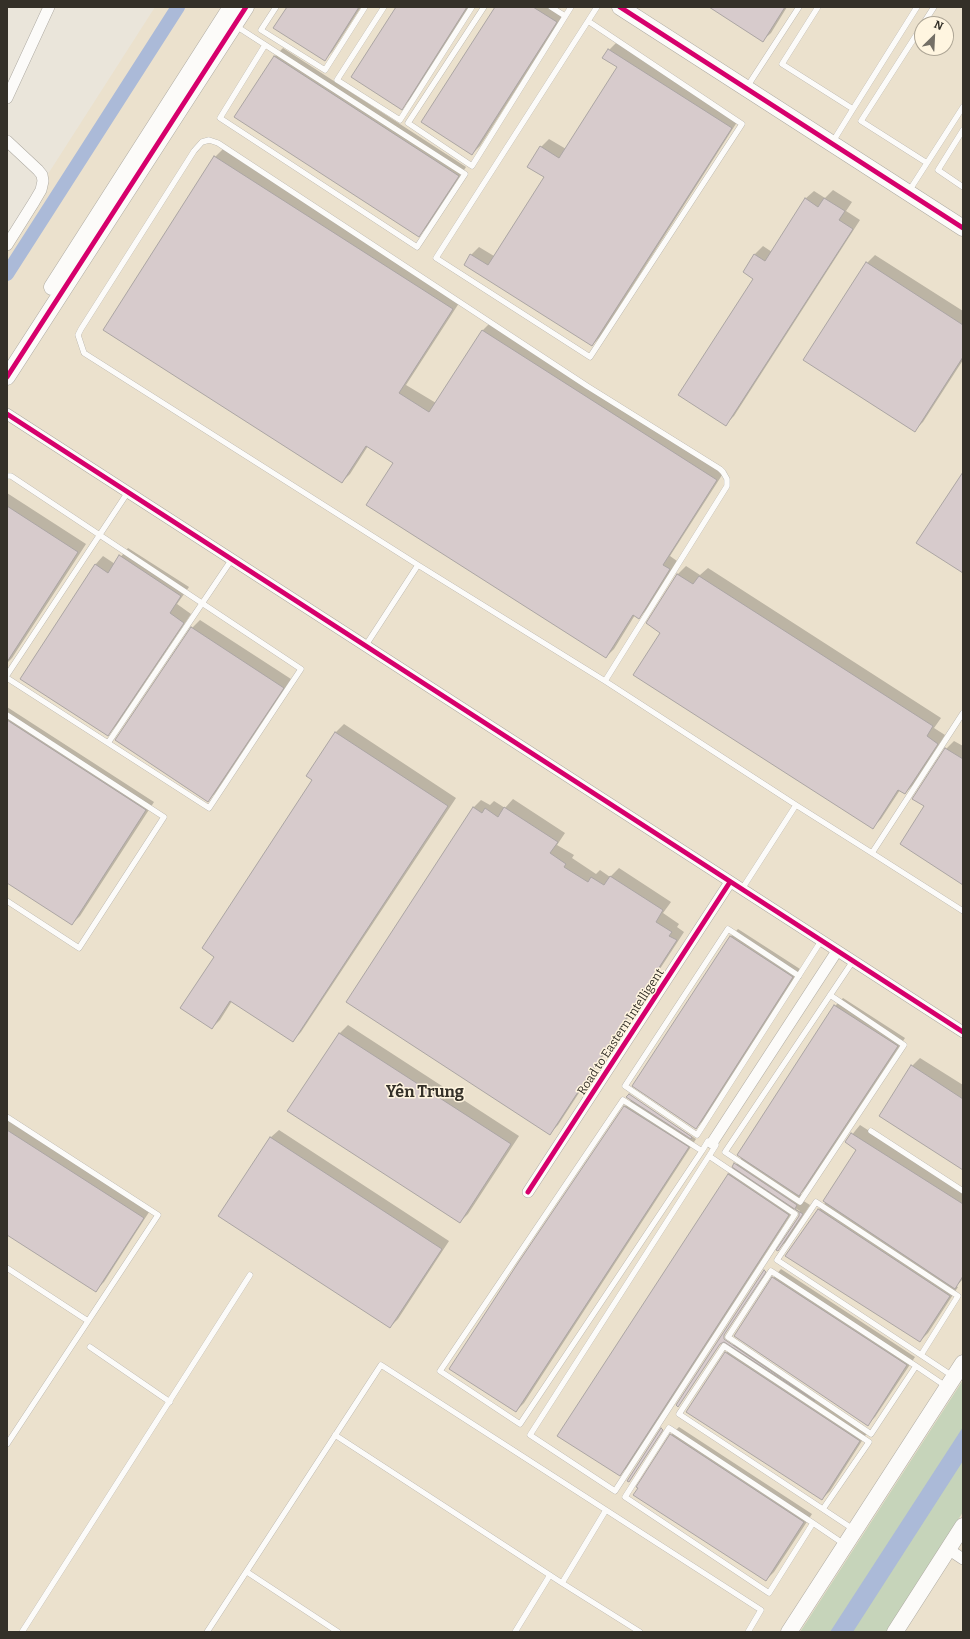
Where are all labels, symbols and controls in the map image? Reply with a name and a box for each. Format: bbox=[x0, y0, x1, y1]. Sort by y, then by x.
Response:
north arrow bbox=[914, 16, 954, 56]
text: N bbox=[932, 18, 945, 33]
street label: Road to Eastern Intelligent bbox=[575, 966, 667, 1098]
district label: Yên Trung bbox=[386, 1083, 464, 1103]

